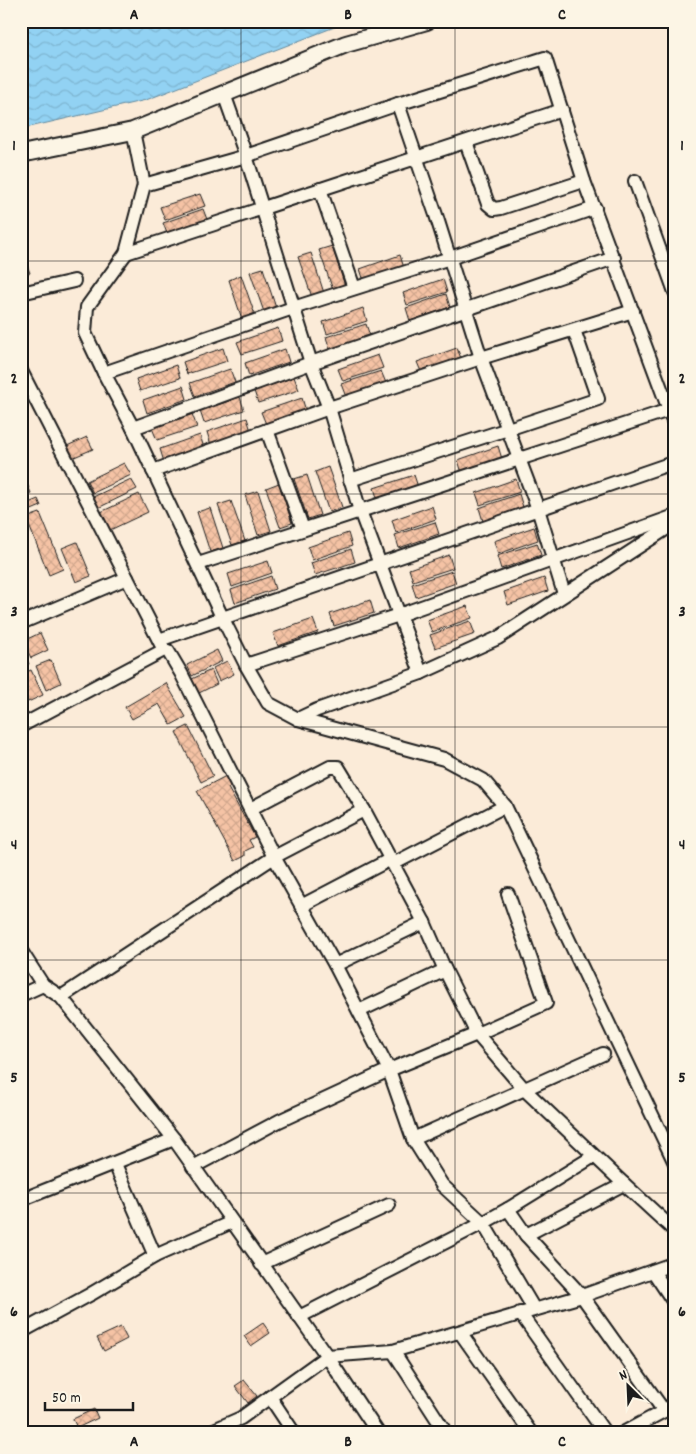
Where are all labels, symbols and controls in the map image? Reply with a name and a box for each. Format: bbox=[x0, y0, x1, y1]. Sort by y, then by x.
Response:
text: A bbox=[130, 4, 139, 27]
text: B bbox=[344, 4, 352, 27]
text: C bbox=[558, 4, 566, 27]
text: 1 bbox=[12, 135, 16, 158]
text: 1 bbox=[680, 135, 684, 158]
text: 2 bbox=[11, 368, 18, 391]
text: 2 bbox=[679, 368, 686, 391]
text: 3 bbox=[10, 601, 18, 624]
text: 3 bbox=[678, 601, 686, 624]
text: 4 bbox=[11, 834, 17, 857]
text: 4 bbox=[679, 834, 685, 857]
text: 5 bbox=[10, 1067, 18, 1090]
text: 5 bbox=[678, 1067, 686, 1090]
text: 6 bbox=[10, 1301, 18, 1324]
text: 6 bbox=[678, 1301, 686, 1324]
north arrow bbox=[604, 1362, 654, 1412]
text: N bbox=[616, 1365, 631, 1386]
scale bar bbox=[45, 1379, 132, 1411]
text: 50 m bbox=[52, 1388, 81, 1410]
text: A bbox=[130, 1431, 139, 1454]
text: B bbox=[344, 1431, 352, 1454]
text: C bbox=[558, 1431, 566, 1454]

